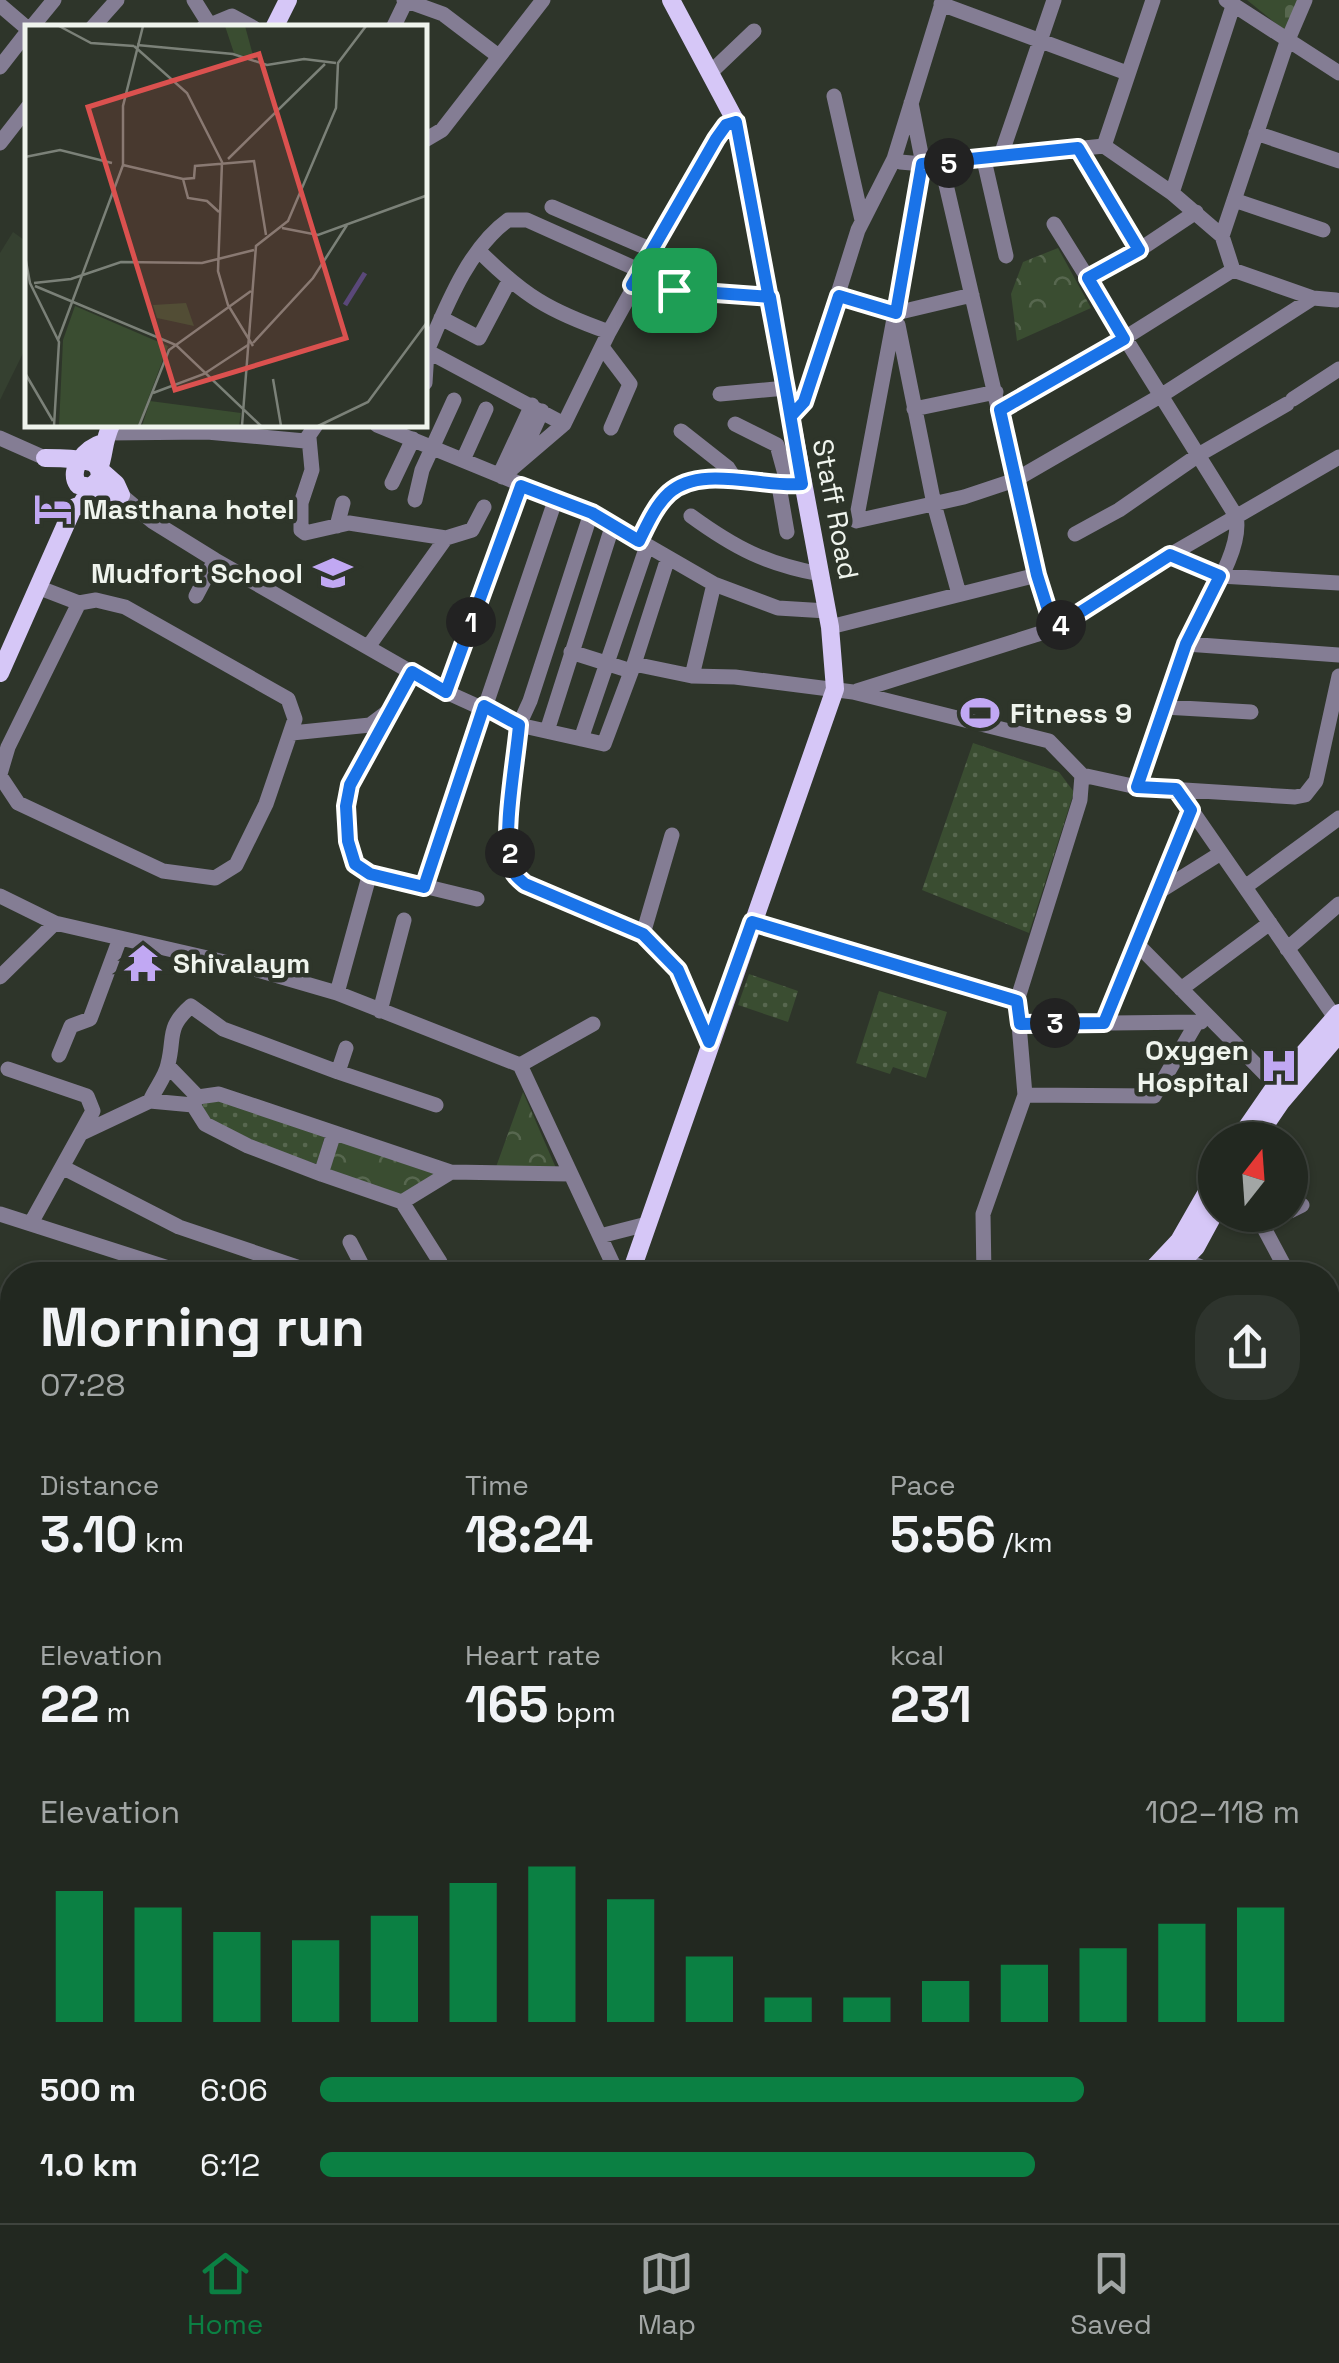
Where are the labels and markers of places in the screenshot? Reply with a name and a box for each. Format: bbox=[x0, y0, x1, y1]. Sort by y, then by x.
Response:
pin: 5 bbox=[924, 138, 974, 188]
pin bbox=[632, 248, 717, 333]
hotel icon: Masthana hotel bbox=[32, 488, 74, 530]
place label: Masthana hotel bbox=[83, 491, 295, 527]
school or university icon: Mudfort School bbox=[312, 552, 354, 594]
place label: Mudfort School bbox=[91, 555, 303, 591]
pin: 1 bbox=[446, 597, 496, 647]
pin: 4 bbox=[1036, 600, 1086, 650]
sports icon: Fitness 9 bbox=[959, 692, 1001, 734]
place label: Fitness 9 bbox=[1010, 695, 1132, 731]
pin: 2 bbox=[485, 828, 535, 878]
temple icon: Shivalaym bbox=[122, 942, 164, 984]
place label: Shivalaym bbox=[173, 945, 310, 981]
pin: 3 bbox=[1030, 998, 1080, 1048]
place label: Oxygen Hospital bbox=[1137, 1032, 1249, 1100]
hospital icon: Oxygen Hospital bbox=[1258, 1045, 1300, 1087]

